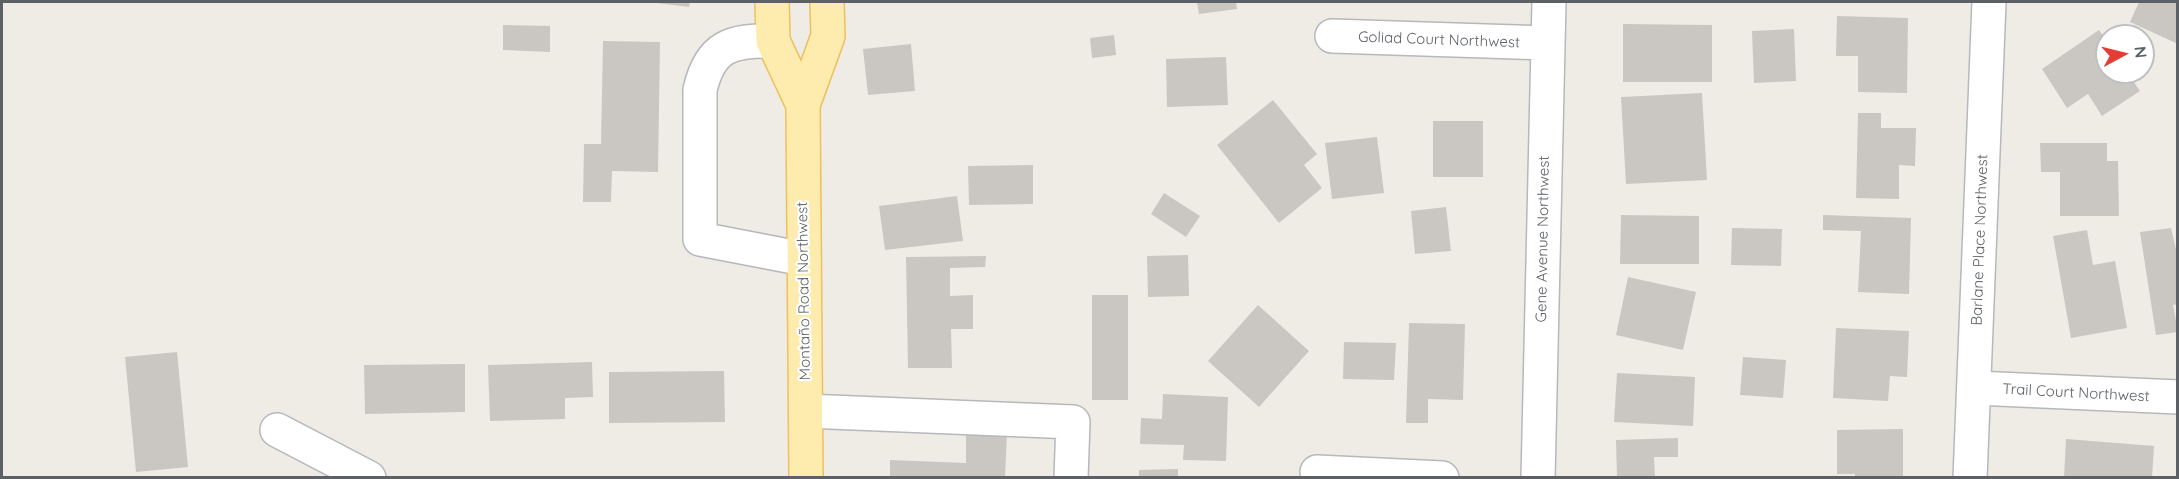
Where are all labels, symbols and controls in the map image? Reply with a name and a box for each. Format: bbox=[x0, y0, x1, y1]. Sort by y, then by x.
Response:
north arrow bbox=[2095, 24, 2155, 84]
street label: Goliad Court Northwest bbox=[1358, 28, 1520, 52]
text: N bbox=[2130, 45, 2152, 59]
street label: Barlane Place Northwest bbox=[1968, 154, 1992, 326]
street label: Gene Avenue Northwest bbox=[1533, 155, 1553, 323]
street label: Montaño Road Northwest bbox=[793, 202, 815, 380]
street label: Trail Court Northwest bbox=[2002, 380, 2150, 406]

